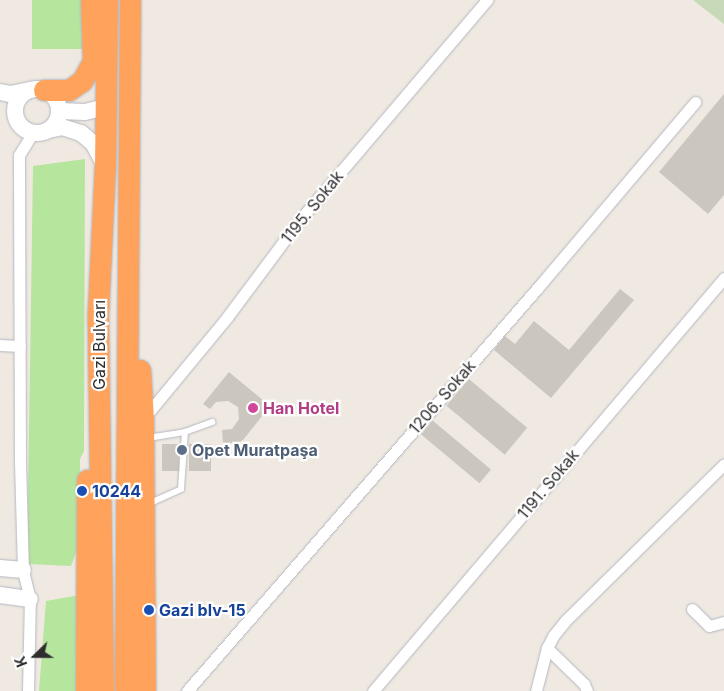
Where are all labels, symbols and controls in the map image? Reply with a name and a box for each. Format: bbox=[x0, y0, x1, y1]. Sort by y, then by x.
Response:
street label: 1195. Sokak bbox=[277, 167, 347, 247]
street label: Gazi Bulvarı bbox=[89, 300, 109, 390]
street label: 1206. Sokak bbox=[405, 356, 479, 438]
place label: Han Hotel bbox=[263, 398, 339, 418]
marker: Han Hotel bbox=[247, 402, 259, 414]
place label: Opet Muratpaşa bbox=[192, 440, 318, 460]
marker: Opet Muratpaşa bbox=[176, 444, 188, 456]
street label: 1191. Sokak bbox=[513, 445, 583, 523]
place label: 10244 bbox=[92, 481, 141, 501]
marker: 10244 bbox=[76, 485, 88, 497]
place label: Gazi blv-15 bbox=[159, 600, 246, 620]
marker: Gazi blv-15 bbox=[143, 604, 155, 616]
north arrow bbox=[10, 631, 60, 681]
text: K bbox=[11, 654, 30, 670]

